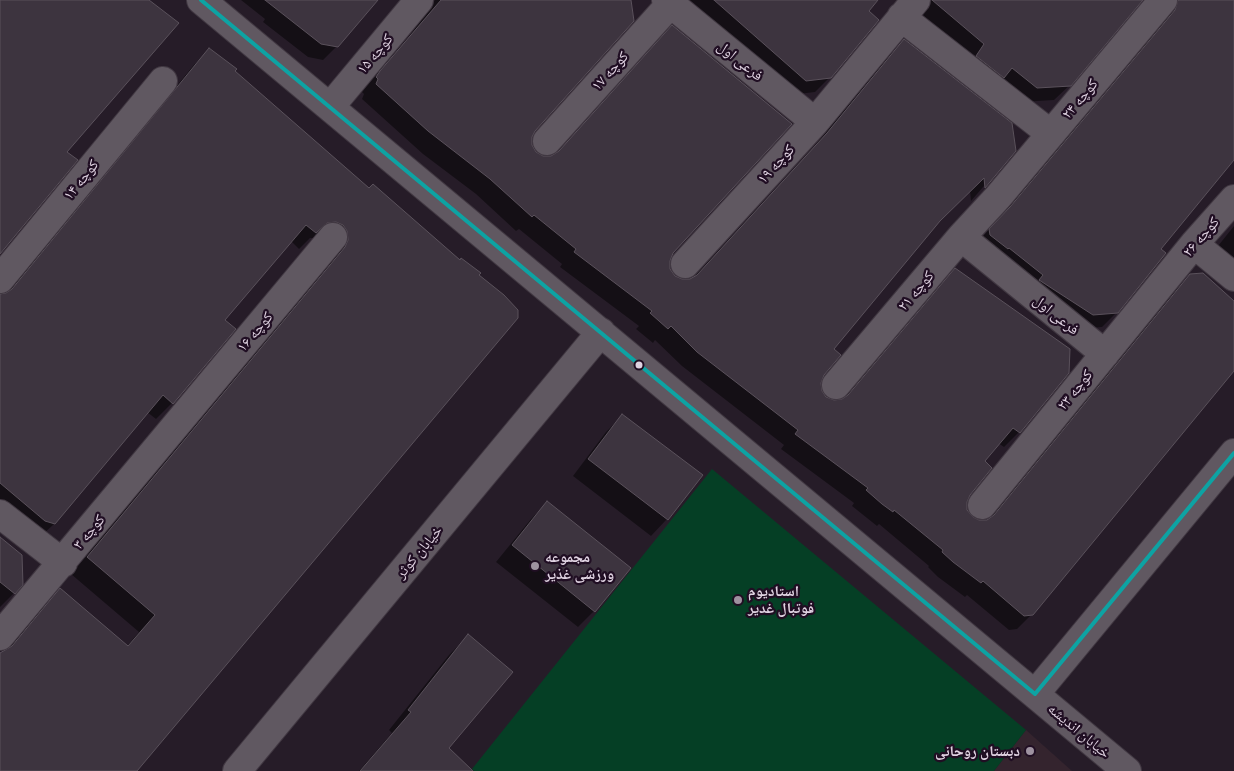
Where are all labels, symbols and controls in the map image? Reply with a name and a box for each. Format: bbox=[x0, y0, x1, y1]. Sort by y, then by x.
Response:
street label: کوچه ۱۵ bbox=[353, 30, 397, 78]
street label: فرعی اول bbox=[714, 37, 766, 85]
street label: کوچه ۱۷ bbox=[588, 48, 632, 94]
street label: کوچه ۲۴ bbox=[1058, 75, 1102, 123]
street label: کوچه ۱۹ bbox=[754, 141, 798, 187]
street label: کوچه ۱۴ bbox=[59, 156, 103, 204]
street label: کوچه ۲۶ bbox=[1179, 213, 1223, 261]
street label: کوچه ۲۱ bbox=[894, 267, 938, 315]
street label: فرعی اول bbox=[1030, 291, 1082, 339]
street label: کوچه ۱۶ bbox=[233, 308, 277, 356]
unlabelled marker bbox=[634, 360, 644, 370]
street label: کوچه ۲۳ bbox=[1053, 366, 1097, 414]
street label: کوچه ۳ bbox=[69, 511, 109, 553]
street label: خیابان کوثر bbox=[392, 522, 446, 582]
place label: مجموعه ورزشی غذیر bbox=[545, 548, 614, 583]
marker: مجموعه ورزشی غذیر bbox=[529, 560, 541, 572]
place label: استادیوم فوتبال غدیر bbox=[748, 582, 814, 617]
marker: استادیوم فوتبال غدیر bbox=[732, 594, 744, 606]
street label: خیابان اندیشه bbox=[1044, 700, 1114, 762]
place label: دبستان روحانی bbox=[935, 742, 1020, 760]
marker: دبستان روحانی bbox=[1024, 745, 1036, 757]

